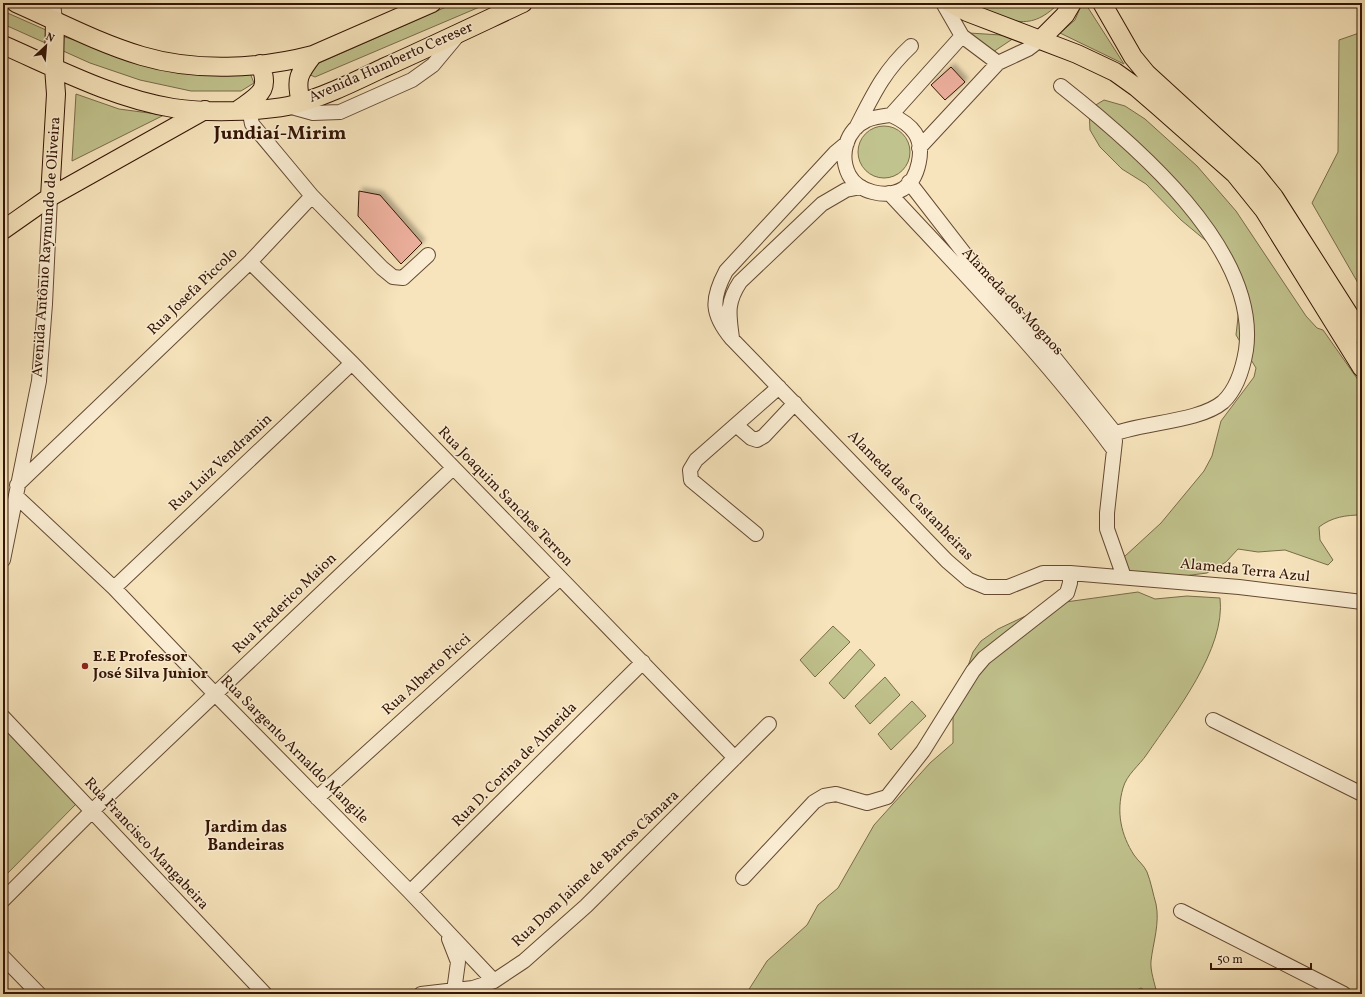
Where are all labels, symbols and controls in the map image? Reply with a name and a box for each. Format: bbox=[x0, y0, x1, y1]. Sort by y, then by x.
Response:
street label: Avenida Humberto Cereser bbox=[306, 17, 476, 109]
north arrow bbox=[26, 26, 66, 66]
text: N bbox=[43, 30, 57, 47]
street label: Avenida Antônio Raymundo de Oliveira bbox=[27, 116, 67, 378]
district label: Jundiaí-Mirim bbox=[213, 121, 346, 147]
street label: Rua Josefa Piccolo bbox=[143, 243, 243, 341]
street label: Alameda dos Mognos bbox=[956, 244, 1068, 360]
street label: Rua Luiz Vendramin bbox=[165, 409, 277, 517]
street label: Rua Joaquim Sanches Terron bbox=[432, 422, 578, 572]
street label: Alameda das Castanheiras bbox=[842, 426, 978, 566]
street label: Rua Frederico Maion bbox=[228, 549, 342, 659]
street label: Alameda Terra Azul bbox=[1179, 554, 1311, 588]
street label: Rua Alberto Picci bbox=[378, 629, 476, 721]
place label: E.E Professor José Silva Junior bbox=[92, 647, 208, 685]
marker: E.E Professor José Silva Junior bbox=[80, 661, 90, 671]
street label: Rua Sargento Arnaldo Mangile bbox=[215, 671, 373, 829]
street label: Rua D. Corina de Almeida bbox=[448, 698, 582, 832]
street label: Rua Francisco Mangabeira bbox=[79, 773, 213, 915]
street label: Rua Dom Jaime de Barros Câmara bbox=[508, 786, 684, 952]
district label: Jardim das Bandeiras bbox=[204, 817, 287, 857]
scale bar bbox=[1211, 945, 1311, 971]
text: 50 m bbox=[1217, 952, 1243, 968]

